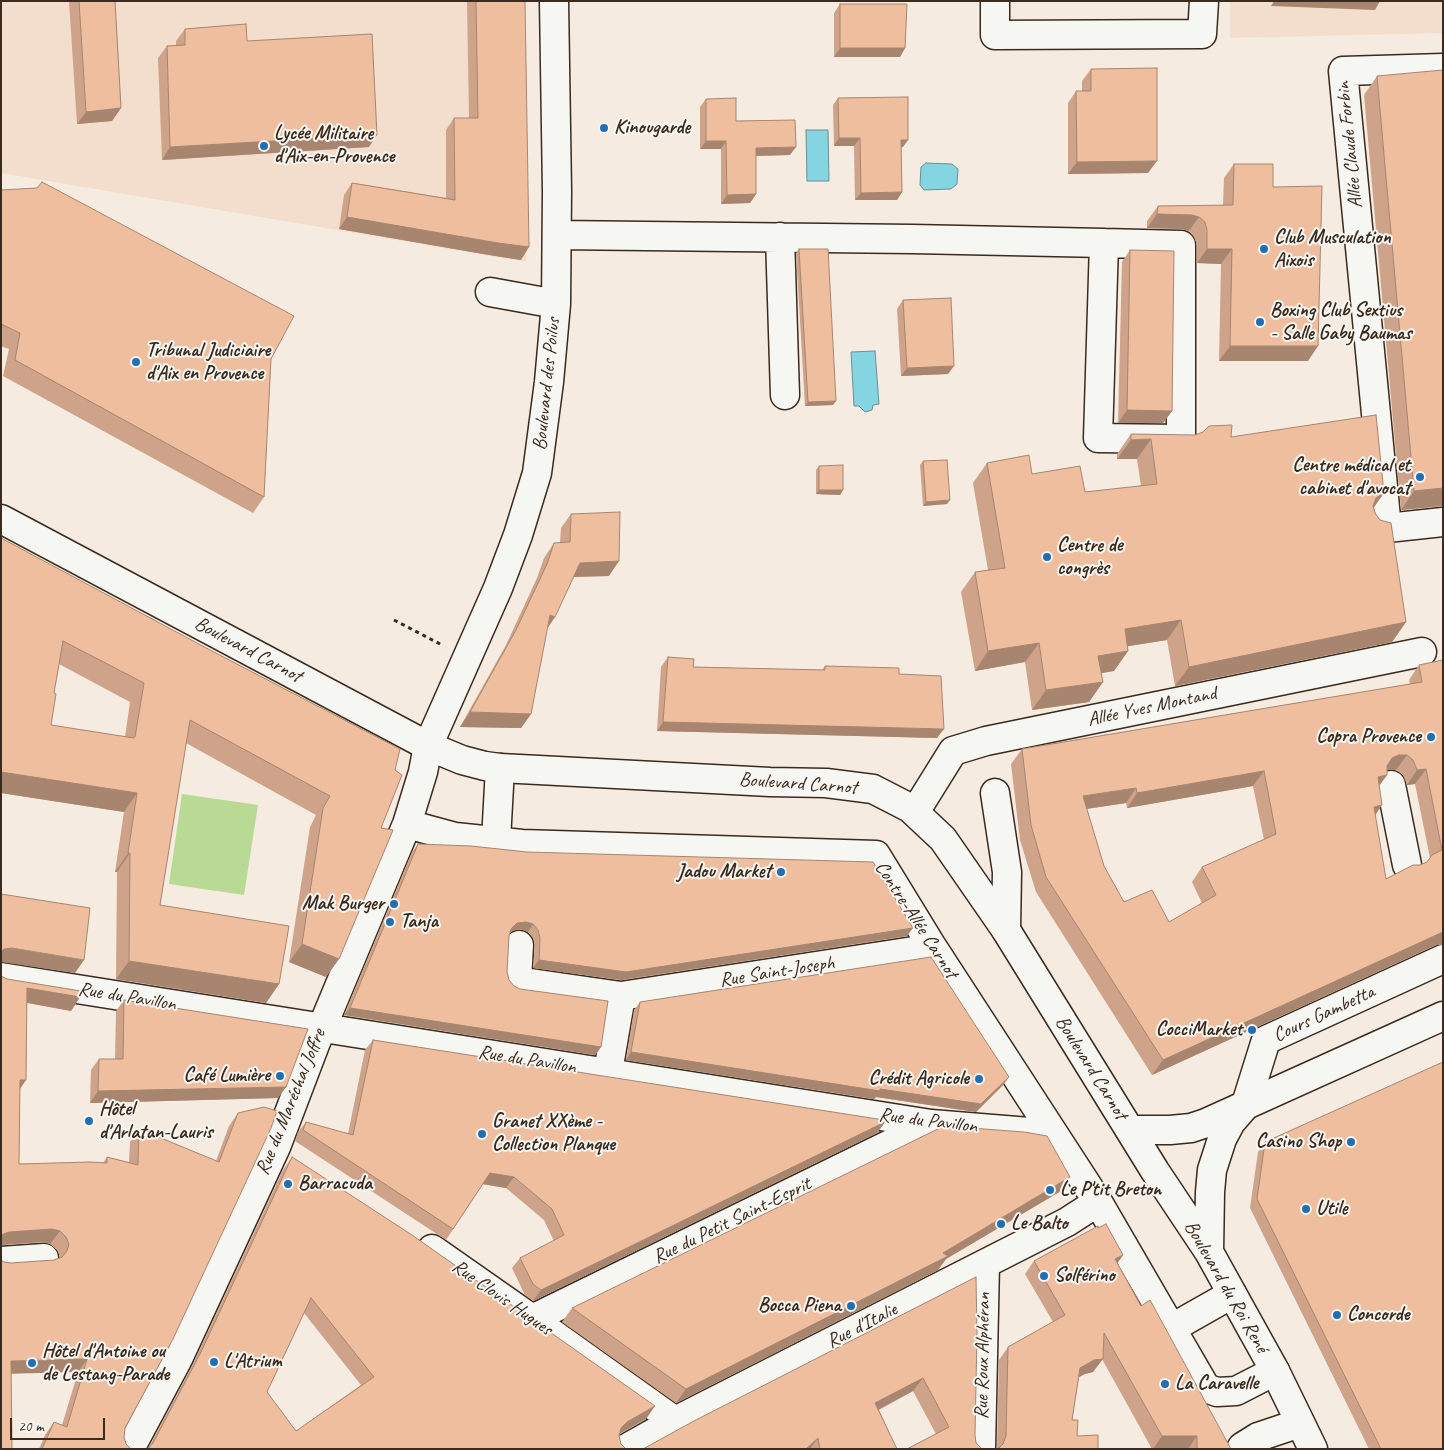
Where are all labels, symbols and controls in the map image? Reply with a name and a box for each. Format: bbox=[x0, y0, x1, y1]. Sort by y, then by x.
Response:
street label: Allée Claude Forbin bbox=[1331, 80, 1369, 210]
place label: Kinougarde bbox=[614, 116, 690, 140]
place label: Lycée Militaire d'Aix-en-Provence bbox=[274, 122, 395, 169]
marker: Kinougarde bbox=[598, 122, 610, 134]
marker: Lycée Militaire d'Aix-en-Provence bbox=[258, 140, 270, 152]
place label: Club Musculation Aixois bbox=[1274, 226, 1391, 273]
marker: Club Musculation Aixois bbox=[1258, 243, 1270, 255]
place label: Boxing Club Sextius - Salle Gaby Baumas bbox=[1270, 299, 1411, 346]
marker: Boxing Club Sextius - Salle Gaby Baumas bbox=[1254, 316, 1266, 328]
street label: Boulevard des Poilus bbox=[528, 317, 566, 451]
place label: Tribunal Judiciaire d'Aix en Provence bbox=[146, 339, 270, 386]
marker: Tribunal Judiciaire d'Aix en Provence bbox=[130, 356, 142, 368]
place label: Centre médical et cabinet d'avocat bbox=[1292, 454, 1410, 501]
marker: Centre médical et cabinet d'avocat bbox=[1414, 471, 1426, 483]
place label: Centre de congrès bbox=[1057, 534, 1122, 581]
marker: Centre de congrès bbox=[1041, 551, 1053, 563]
street label: Boulevard Carnot bbox=[190, 612, 306, 688]
street label: Allée Yves Montand bbox=[1085, 682, 1219, 732]
place label: Copra Provence bbox=[1316, 725, 1421, 749]
marker: Copra Provence bbox=[1425, 731, 1437, 743]
street label: Boulevard Carnot bbox=[738, 768, 858, 800]
street label: Contre-Allée Carnot bbox=[869, 857, 963, 983]
place label: Jadou Market bbox=[677, 860, 771, 884]
marker: Jadou Market bbox=[775, 866, 787, 878]
place label: Mak Burger bbox=[302, 892, 384, 916]
marker: Mak Burger bbox=[388, 898, 400, 910]
place label: Tanja bbox=[400, 910, 438, 934]
marker: Tanja bbox=[384, 916, 396, 928]
street label: Rue Saint-Joseph bbox=[718, 951, 836, 993]
street label: Rue du Pavillon bbox=[76, 977, 178, 1017]
street label: Cours Gambetta bbox=[1269, 980, 1379, 1048]
street label: Boulevard Carnot bbox=[1050, 1012, 1132, 1124]
place label: CocciMarket bbox=[1156, 1018, 1242, 1042]
marker: CocciMarket bbox=[1246, 1024, 1258, 1036]
street label: Rue du Maréchal Joffre bbox=[251, 1025, 331, 1179]
street label: Rue du Pavillon bbox=[476, 1040, 578, 1080]
place label: Café Lumière bbox=[183, 1064, 270, 1088]
place label: Crédit Agricole bbox=[869, 1067, 969, 1091]
marker: Café Lumière bbox=[274, 1070, 286, 1082]
marker: Crédit Agricole bbox=[973, 1073, 985, 1085]
place label: Hôtel d'Arlatan-Lauris bbox=[99, 1098, 213, 1145]
street label: Rue du Pavillon bbox=[878, 1103, 978, 1139]
place label: Granet XXème - Collection Planque bbox=[492, 1110, 615, 1157]
marker: Hôtel d'Arlatan-Lauris bbox=[83, 1115, 95, 1127]
marker: Granet XXème - Collection Planque bbox=[476, 1128, 488, 1140]
place label: Casino Shop bbox=[1256, 1130, 1341, 1154]
marker: Casino Shop bbox=[1345, 1136, 1357, 1148]
place label: Barracuda bbox=[298, 1172, 372, 1196]
street label: Rue du Petit Saint-Esprit bbox=[649, 1172, 815, 1270]
marker: Barracuda bbox=[282, 1178, 294, 1190]
place label: Le P'tit Breton bbox=[1060, 1178, 1161, 1202]
marker: Le P'tit Breton bbox=[1044, 1184, 1056, 1196]
place label: Utile bbox=[1316, 1197, 1348, 1221]
marker: Utile bbox=[1300, 1203, 1312, 1215]
place label: Le Balto bbox=[1011, 1212, 1068, 1236]
street label: Boulevard du Roi René bbox=[1178, 1217, 1274, 1357]
marker: Le Balto bbox=[995, 1218, 1007, 1230]
street label: Rue Clovis Hugues bbox=[447, 1255, 557, 1341]
place label: Solférino bbox=[1054, 1264, 1115, 1288]
marker: Solférino bbox=[1038, 1270, 1050, 1282]
street label: Rue Roux Alphéran bbox=[970, 1292, 996, 1420]
place label: Bocca Piena bbox=[758, 1294, 841, 1318]
street label: Rue d'Italie bbox=[823, 1298, 901, 1354]
marker: Bocca Piena bbox=[845, 1300, 857, 1312]
place label: Concorde bbox=[1347, 1303, 1409, 1327]
marker: Concorde bbox=[1331, 1309, 1343, 1321]
place label: Hôtel d'Antoine ou de Lestang-Parade bbox=[42, 1340, 169, 1387]
place label: L'Atrium bbox=[224, 1350, 282, 1374]
marker: L'Atrium bbox=[208, 1356, 220, 1368]
marker: Hôtel d'Antoine ou de Lestang-Parade bbox=[26, 1357, 38, 1369]
place label: La Caravelle bbox=[1175, 1372, 1258, 1396]
marker: La Caravelle bbox=[1159, 1378, 1171, 1390]
scale bar bbox=[12, 1408, 108, 1440]
text: 20 m bbox=[18, 1417, 44, 1436]

